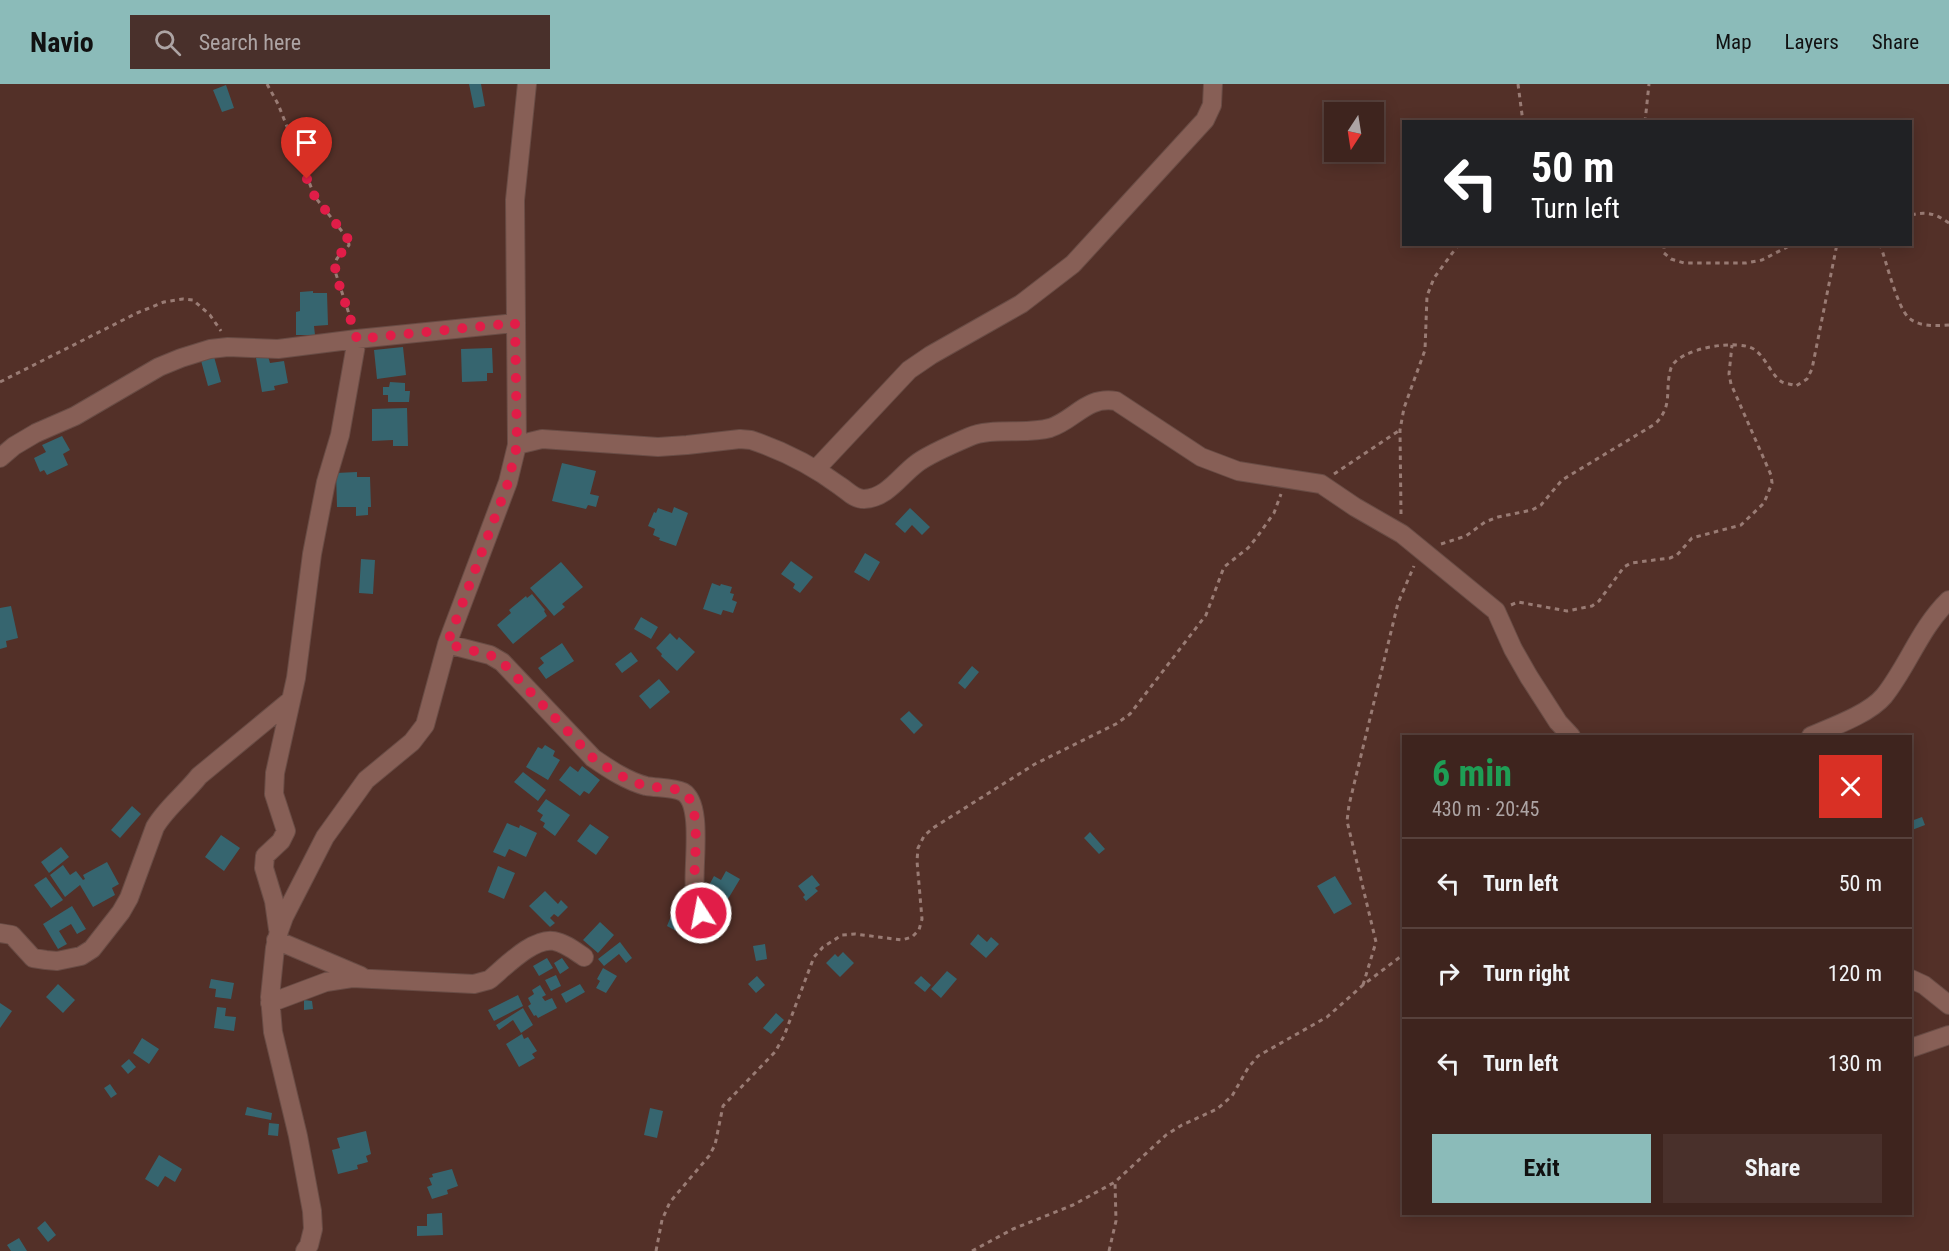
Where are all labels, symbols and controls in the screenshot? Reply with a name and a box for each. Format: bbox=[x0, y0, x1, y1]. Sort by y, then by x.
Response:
search box bbox=[130, 15, 550, 69]
text: Navio bbox=[30, 26, 94, 59]
icon: search bbox=[151, 26, 184, 59]
text: Search here bbox=[199, 30, 301, 55]
text: Map bbox=[1715, 30, 1752, 54]
text: Layers bbox=[1785, 30, 1839, 54]
text: Share bbox=[1872, 30, 1919, 54]
north arrow bbox=[1324, 102, 1384, 162]
map controls bbox=[1324, 102, 1384, 162]
pin bbox=[281, 117, 332, 179]
icon: arrive bbox=[290, 126, 323, 159]
text: 50 m bbox=[1531, 143, 1614, 192]
icon: left bbox=[1432, 144, 1510, 222]
text: Turn left bbox=[1531, 193, 1620, 225]
text: 6 min bbox=[1432, 753, 1512, 795]
button: close bbox=[1819, 755, 1882, 818]
text: 430 m · 20:45 bbox=[1432, 797, 1539, 821]
icon: left bbox=[1432, 867, 1465, 900]
text: Turn left bbox=[1483, 871, 1558, 896]
text: 50 m bbox=[1839, 871, 1882, 896]
position arrow bbox=[669, 881, 733, 945]
icon: right bbox=[1432, 957, 1465, 990]
text: Turn right bbox=[1483, 961, 1570, 986]
text: 120 m bbox=[1828, 961, 1882, 986]
icon: left bbox=[1432, 1047, 1465, 1080]
text: Turn left bbox=[1483, 1051, 1558, 1076]
text: 130 m bbox=[1828, 1051, 1882, 1076]
button: Exit bbox=[1432, 1134, 1651, 1203]
button: Share bbox=[1663, 1134, 1882, 1203]

